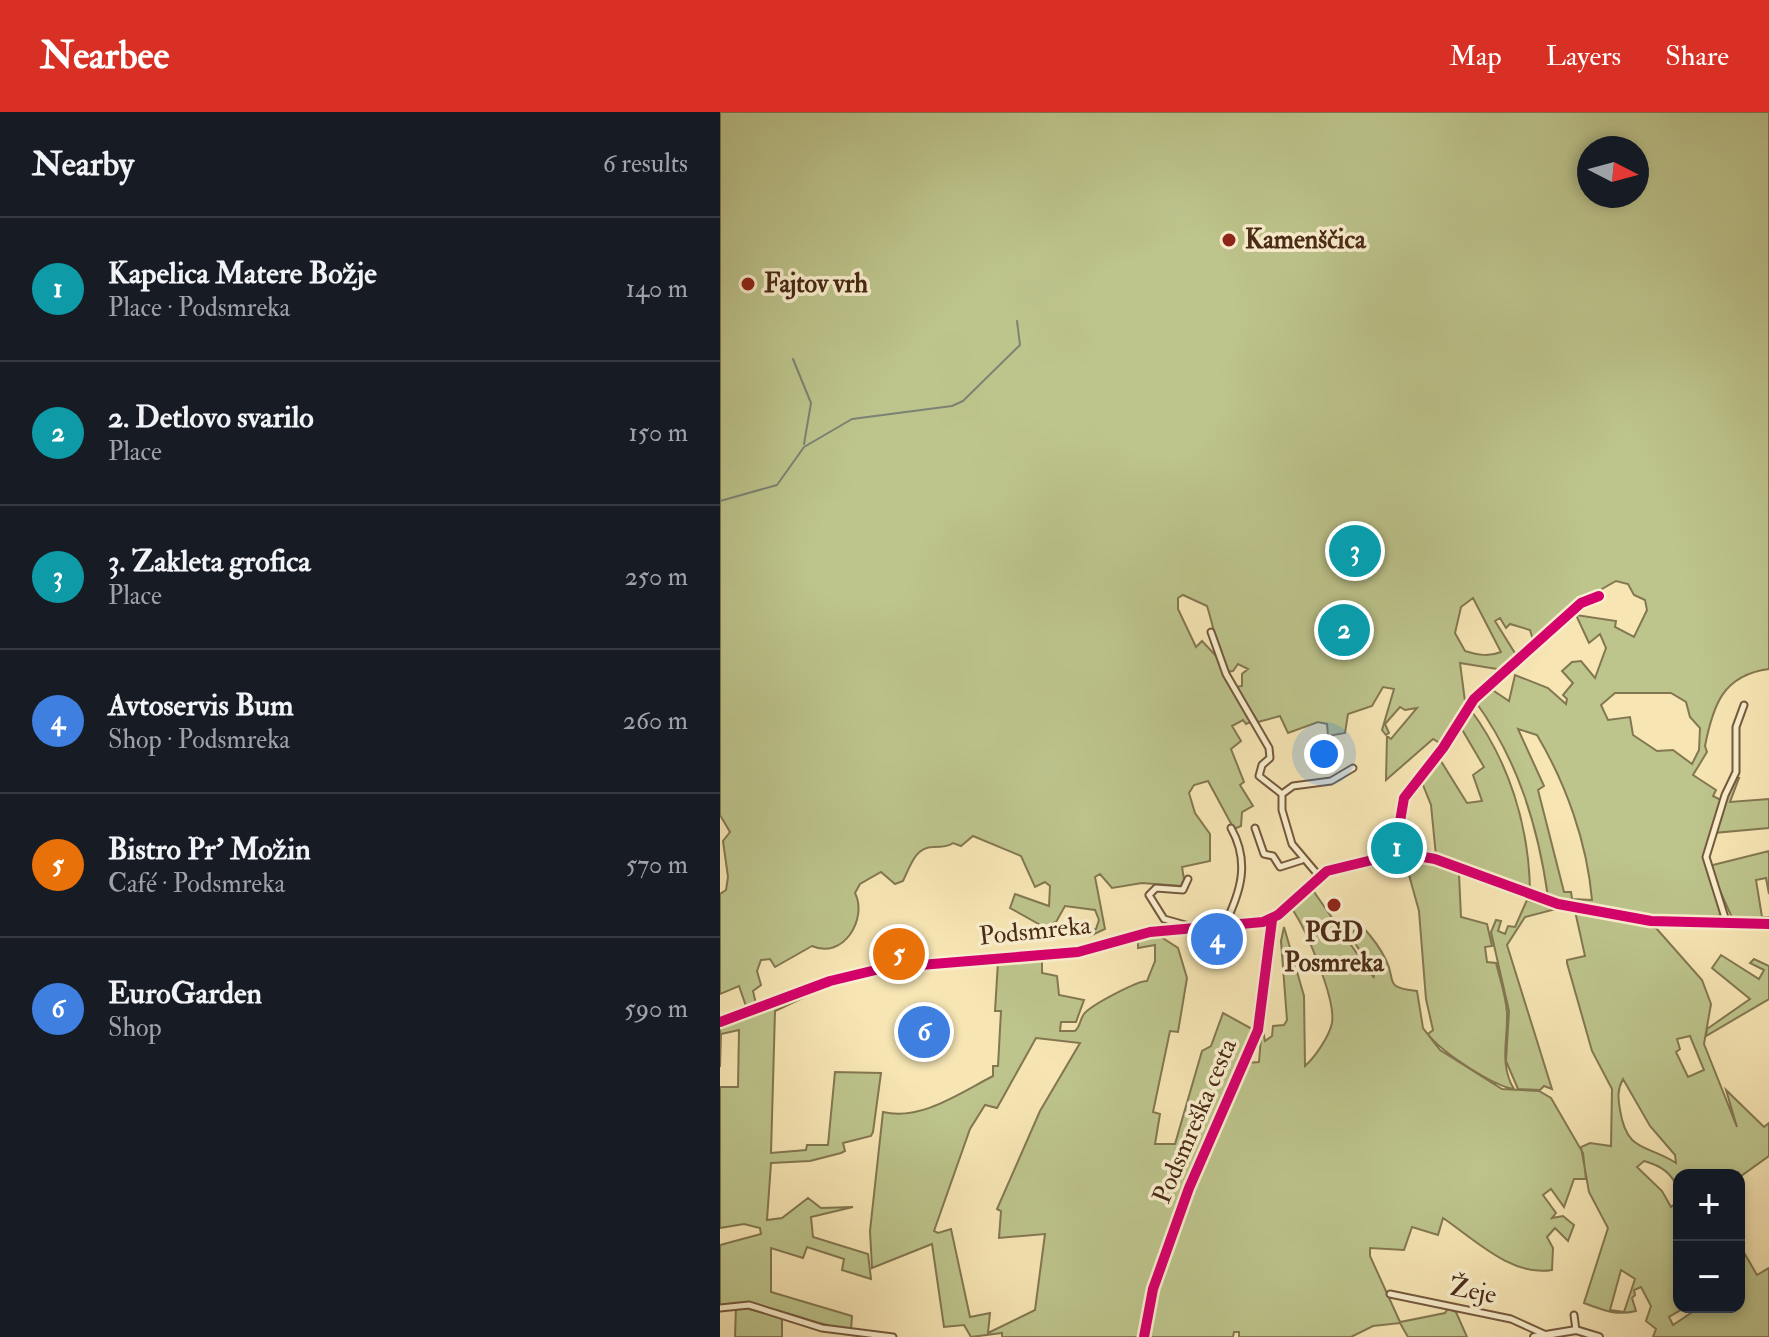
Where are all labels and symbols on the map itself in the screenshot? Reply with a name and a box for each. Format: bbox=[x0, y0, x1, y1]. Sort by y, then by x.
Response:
north arrow bbox=[1577, 136, 1649, 208]
place label: Kamenščica bbox=[1245, 224, 1367, 256]
marker: Kamenščica bbox=[1220, 231, 1238, 249]
place label: Fajtov vrh bbox=[764, 268, 868, 300]
marker: Fajtov vrh bbox=[739, 275, 757, 293]
pin: 3 bbox=[1329, 521, 1381, 581]
pin: 2 bbox=[1318, 600, 1370, 660]
your location bbox=[1304, 734, 1344, 774]
pin: 1 bbox=[1371, 818, 1423, 878]
marker: PGD Posmreka bbox=[1325, 896, 1343, 914]
street label: Podsmreka bbox=[978, 909, 1093, 953]
pin: 4 bbox=[1191, 909, 1243, 969]
place label: PGD Posmreka bbox=[1284, 917, 1385, 979]
pin: 5 bbox=[873, 924, 925, 984]
pin: 6 bbox=[898, 1002, 950, 1062]
street label: Podsmreška cesta bbox=[1146, 1033, 1244, 1208]
street label: Žeje bbox=[1447, 1269, 1500, 1311]

